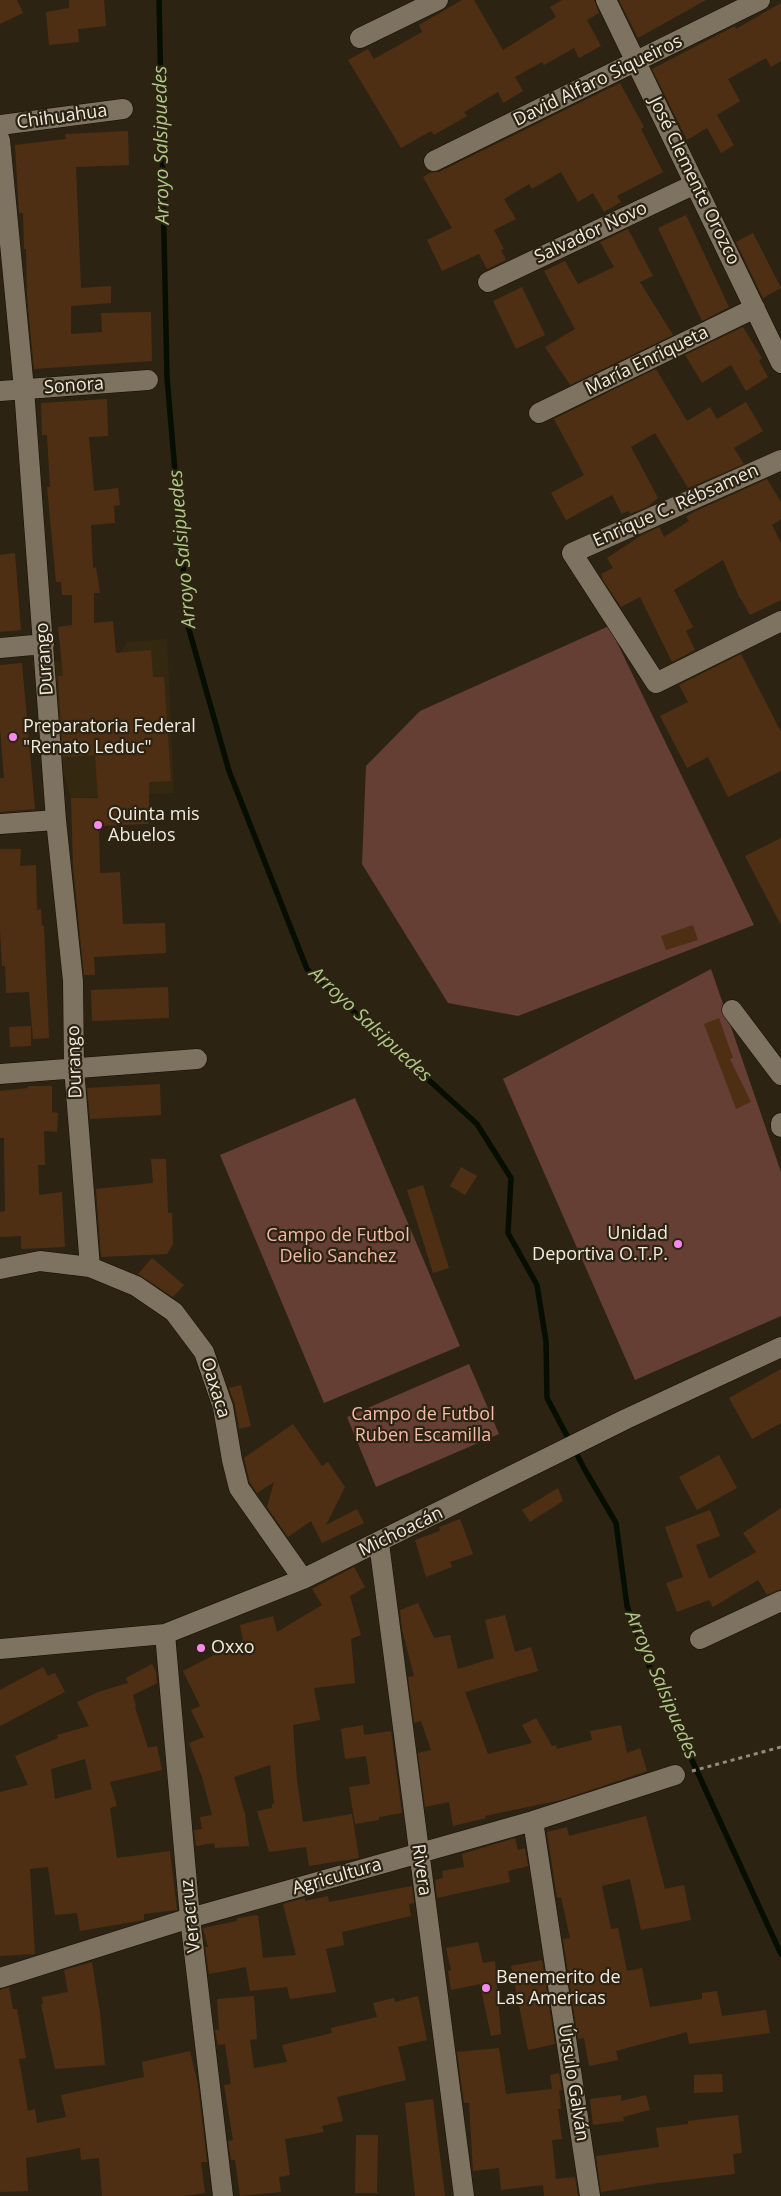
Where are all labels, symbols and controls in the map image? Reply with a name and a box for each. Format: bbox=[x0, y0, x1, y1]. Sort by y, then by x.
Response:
street label: David Alfaro Siqueiros bbox=[510, 31, 686, 131]
water label: Arroyo Salsipuedes bbox=[149, 65, 175, 225]
street label: José Clemente Orozco bbox=[644, 94, 744, 268]
street label: Chihuahua bbox=[15, 100, 109, 134]
street label: Salvador Novo bbox=[531, 198, 651, 268]
street label: María Enriqueta bbox=[582, 322, 712, 400]
street label: Sonora bbox=[43, 373, 105, 399]
street label: Enrique C. Rébsamen bbox=[590, 460, 762, 552]
water label: Arroyo Salsipuedes bbox=[165, 469, 201, 629]
street label: Durango bbox=[32, 622, 58, 696]
place label: Preparatoria Federal "Renato Leduc" bbox=[23, 716, 196, 759]
marker: Preparatoria Federal "Renato Leduc" bbox=[7, 731, 19, 743]
place label: Quinta mis Abuelos bbox=[108, 804, 200, 846]
marker: Quinta mis Abuelos bbox=[92, 819, 104, 831]
water label: Arroyo Salsipuedes bbox=[304, 962, 436, 1088]
street label: Durango bbox=[63, 1025, 87, 1099]
place label: Unidad Deportiva O.T.P. bbox=[532, 1223, 668, 1266]
park label: Campo de Futbol Delio Sanchez bbox=[266, 1225, 410, 1268]
marker: Unidad Deportiva O.T.P. bbox=[672, 1238, 684, 1250]
street label: Oaxaca bbox=[196, 1355, 234, 1421]
park label: Campo de Futbol Ruben Escamilla bbox=[351, 1404, 495, 1446]
street label: Michoacán bbox=[355, 1502, 447, 1562]
water label: Arroyo Salsipuedes bbox=[619, 1607, 703, 1763]
place label: Oxxo bbox=[211, 1637, 255, 1659]
marker: Oxxo bbox=[195, 1642, 207, 1654]
street label: Rivera bbox=[407, 1843, 435, 1897]
street label: Agricultura bbox=[290, 1854, 384, 1900]
street label: Veracruz bbox=[176, 1878, 206, 1954]
place label: Benemerito de Las Americas bbox=[496, 1967, 621, 2010]
marker: Benemerito de Las Americas bbox=[480, 1982, 492, 1994]
street label: Úrsulo Galván bbox=[553, 2023, 593, 2143]

